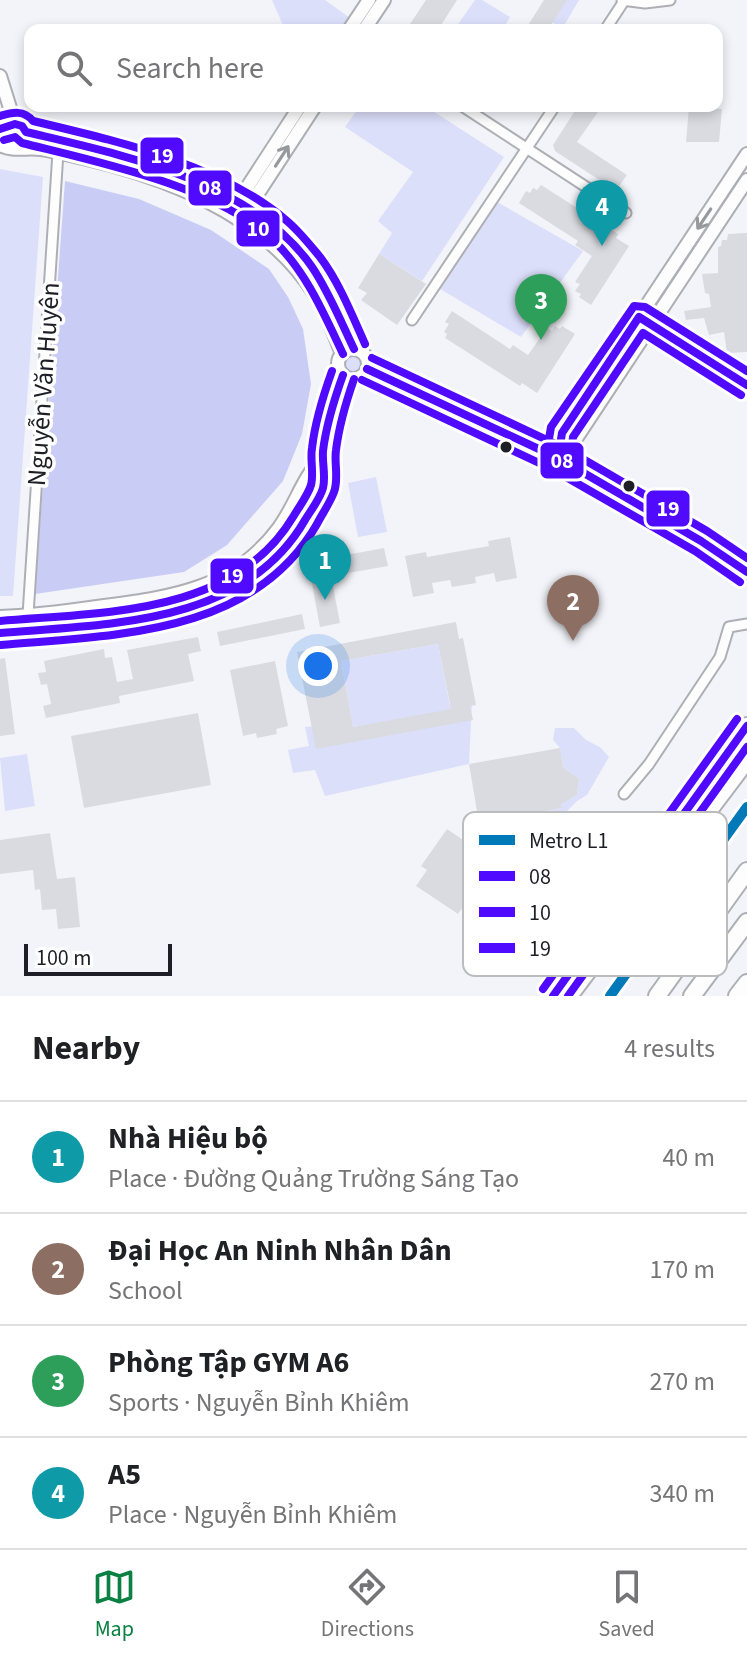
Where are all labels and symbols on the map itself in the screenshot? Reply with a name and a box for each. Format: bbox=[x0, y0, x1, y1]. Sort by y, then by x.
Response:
line badge: 19 bbox=[139, 136, 185, 175]
text: 19 bbox=[150, 140, 174, 172]
one-way arrow bbox=[274, 146, 291, 168]
line badge: 08 bbox=[187, 169, 233, 207]
text: 08 bbox=[198, 172, 222, 204]
pin: 4 bbox=[576, 180, 628, 246]
one-way arrow bbox=[696, 207, 712, 230]
line badge: 10 bbox=[235, 209, 281, 248]
text: 10 bbox=[246, 213, 270, 245]
pin: 3 bbox=[515, 274, 567, 340]
street label: Nguyễn Văn Huyên bbox=[18, 281, 69, 487]
unlabelled marker bbox=[498, 439, 514, 455]
line badge: 08 bbox=[539, 441, 585, 480]
text: 08 bbox=[550, 445, 574, 477]
unlabelled marker bbox=[621, 478, 637, 494]
line badge: 19 bbox=[645, 489, 691, 528]
text: 19 bbox=[656, 493, 680, 525]
pin: 1 bbox=[299, 534, 351, 600]
line badge: 19 bbox=[209, 557, 255, 595]
text: 19 bbox=[220, 560, 244, 592]
pin: 2 bbox=[547, 575, 599, 641]
your location bbox=[298, 646, 338, 686]
legend bbox=[463, 812, 727, 976]
text: Metro L1 bbox=[529, 825, 609, 857]
text: 08 bbox=[529, 861, 551, 893]
text: 10 bbox=[529, 897, 551, 929]
text: 19 bbox=[529, 933, 551, 965]
scale bar bbox=[24, 940, 172, 976]

